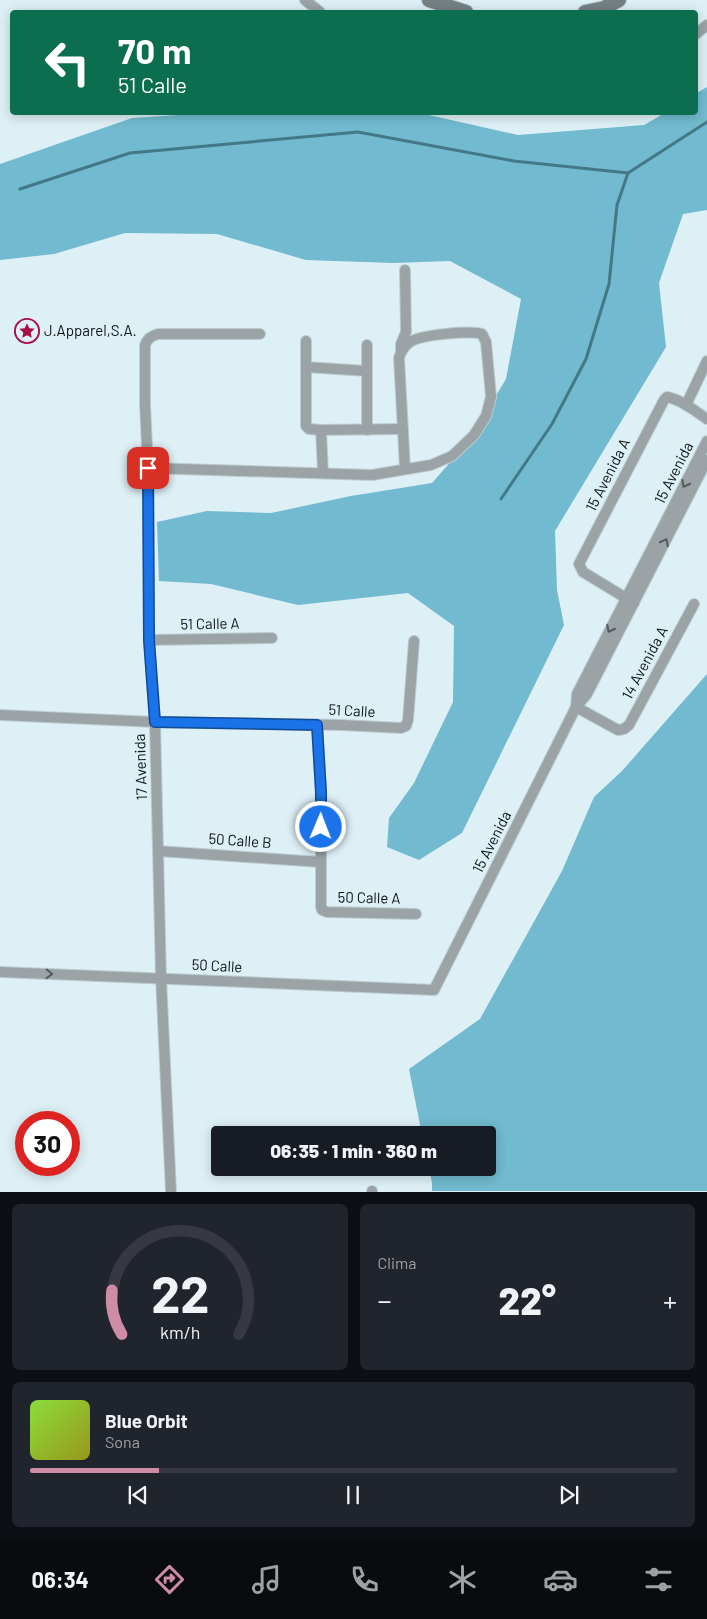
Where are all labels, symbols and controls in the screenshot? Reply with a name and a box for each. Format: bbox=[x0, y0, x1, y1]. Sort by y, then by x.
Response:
text: 70 m bbox=[118, 29, 192, 71]
icon: left bbox=[35, 30, 100, 95]
text: 51 Calle bbox=[118, 71, 187, 97]
place icon: J.Apparel,S.A. bbox=[14, 318, 40, 344]
place label: J.Apparel,S.A. bbox=[44, 321, 137, 339]
street label: 15 Avenida A bbox=[581, 435, 633, 514]
street label: 15 Avenida bbox=[650, 438, 696, 507]
pin bbox=[127, 447, 169, 489]
icon: arrive bbox=[134, 454, 162, 482]
one-way arrow bbox=[681, 479, 691, 488]
one-way arrow bbox=[659, 538, 669, 547]
street label: 51 Calle A bbox=[180, 613, 240, 633]
one-way arrow bbox=[606, 623, 616, 632]
street label: 14 Avenida A bbox=[617, 623, 671, 702]
street label: 51 Calle bbox=[328, 700, 376, 720]
street label: 17 Avenida bbox=[130, 733, 150, 801]
position arrow bbox=[294, 800, 346, 852]
street label: 15 Avenida bbox=[468, 807, 514, 876]
street label: 50 Calle B bbox=[208, 829, 272, 851]
street label: 50 Calle A bbox=[337, 887, 401, 907]
street label: 50 Calle bbox=[191, 955, 243, 975]
one-way arrow bbox=[45, 968, 53, 979]
speed limit sign: 30 bbox=[15, 1111, 80, 1176]
text: 06:35 · 1 min · 360 m bbox=[270, 1139, 437, 1162]
text: Clima bbox=[378, 1253, 416, 1272]
text: 22 bbox=[151, 1261, 209, 1323]
text: 22° bbox=[499, 1277, 556, 1323]
text: − bbox=[378, 1283, 392, 1317]
text: + bbox=[663, 1283, 677, 1317]
text: km/h bbox=[160, 1321, 200, 1343]
text: Blue Orbit bbox=[105, 1409, 188, 1432]
text: Sona bbox=[105, 1432, 140, 1451]
icon: previous bbox=[124, 1481, 152, 1509]
icon: pause bbox=[339, 1481, 367, 1509]
icon: next bbox=[555, 1481, 583, 1509]
icon: directions bbox=[152, 1562, 187, 1597]
icon: music bbox=[249, 1562, 284, 1597]
icon: phone bbox=[347, 1562, 382, 1597]
icon: climate bbox=[445, 1562, 480, 1597]
icon: car bbox=[543, 1562, 578, 1597]
icon: filters bbox=[641, 1562, 676, 1597]
text: 06:34 bbox=[31, 1566, 89, 1592]

